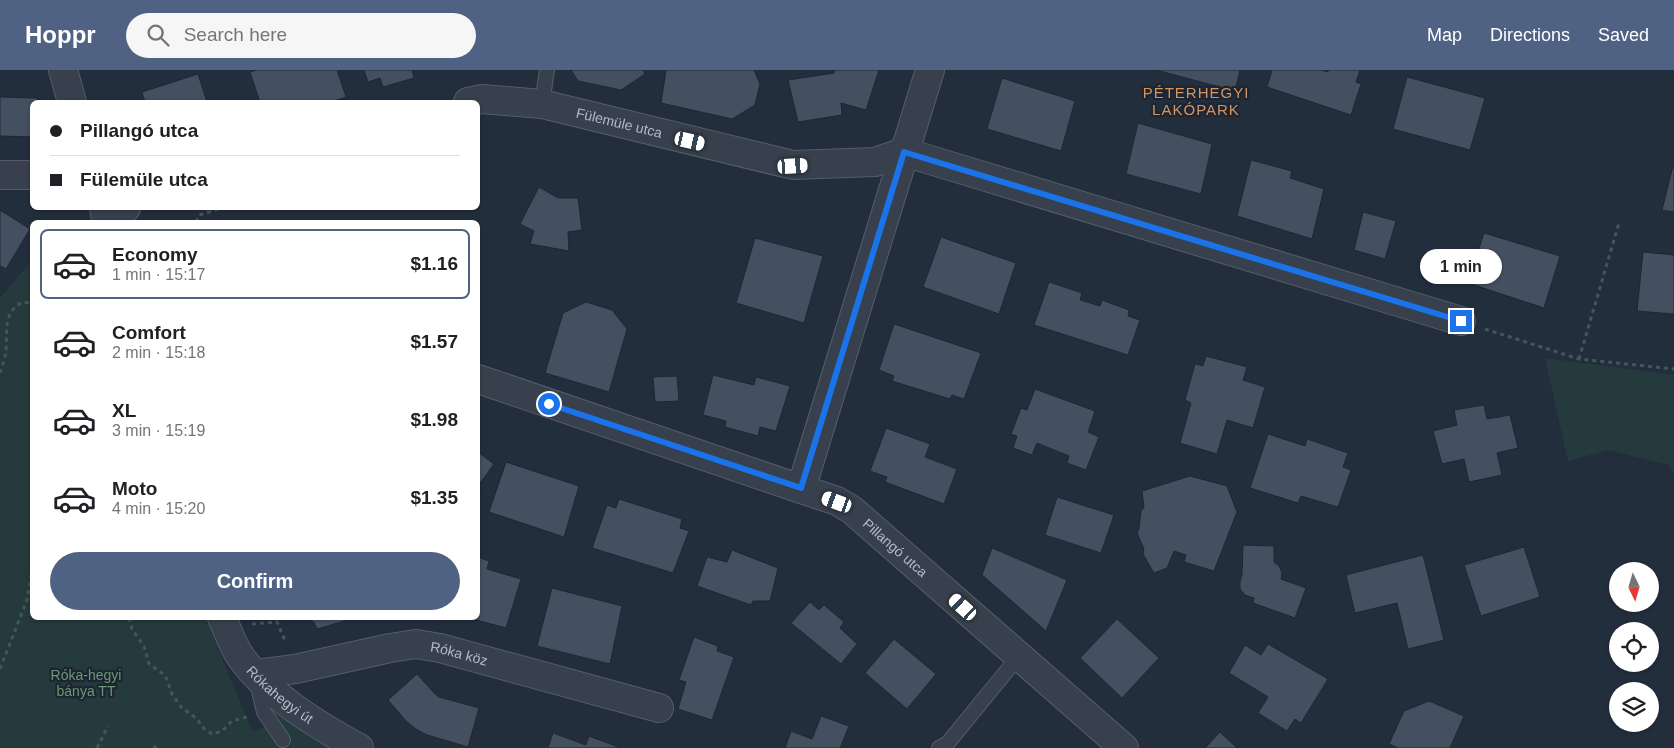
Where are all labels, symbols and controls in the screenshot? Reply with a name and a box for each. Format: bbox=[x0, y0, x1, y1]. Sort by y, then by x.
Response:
search box bbox=[126, 13, 476, 58]
text: Hoppr bbox=[25, 21, 96, 48]
icon: search bbox=[144, 21, 172, 49]
text: Search here bbox=[184, 24, 287, 45]
text: Map bbox=[1427, 25, 1462, 45]
text: Directions bbox=[1490, 25, 1570, 45]
text: Saved bbox=[1598, 25, 1649, 45]
district label: PÉTERHEGYI LAKÓPARK bbox=[1143, 84, 1249, 118]
street label: Fülemüle utca bbox=[575, 105, 664, 141]
text: Pillangó utca bbox=[80, 120, 198, 141]
car bbox=[673, 130, 706, 152]
car bbox=[777, 158, 808, 174]
text: Fülemüle utca bbox=[80, 169, 208, 190]
icon: car bbox=[52, 242, 97, 287]
text: Economy bbox=[112, 244, 198, 265]
callout: 1 min bbox=[1420, 248, 1502, 284]
text: $1.16 bbox=[410, 253, 458, 274]
text: 1 min bbox=[1440, 258, 1482, 275]
text: 1 min · 15:17 bbox=[112, 266, 205, 283]
route end bbox=[1450, 310, 1472, 332]
icon: car bbox=[52, 320, 97, 365]
text: Comfort bbox=[112, 322, 186, 343]
text: $1.57 bbox=[410, 331, 458, 352]
text: 2 min · 15:18 bbox=[112, 344, 205, 361]
route start bbox=[538, 393, 560, 415]
icon: car bbox=[52, 398, 97, 443]
text: XL bbox=[112, 400, 136, 421]
text: $1.98 bbox=[410, 409, 458, 430]
text: 3 min · 15:19 bbox=[112, 422, 205, 439]
icon: car bbox=[52, 476, 97, 521]
text: Moto bbox=[112, 478, 157, 499]
text: $1.35 bbox=[410, 487, 458, 508]
car bbox=[820, 490, 853, 514]
text: 4 min · 15:20 bbox=[112, 500, 205, 517]
street label: Pillangó utca bbox=[860, 515, 931, 580]
button: Confirm bbox=[50, 552, 460, 610]
north arrow bbox=[1609, 562, 1659, 612]
map controls bbox=[1609, 562, 1659, 732]
car bbox=[946, 591, 979, 623]
button: locate bbox=[1609, 622, 1659, 672]
street label: Róka köz bbox=[429, 639, 489, 669]
street label: Rókahegyi út bbox=[243, 663, 316, 727]
park label: Róka-hegyi bánya TT bbox=[51, 667, 121, 699]
button: layers bbox=[1609, 682, 1659, 732]

